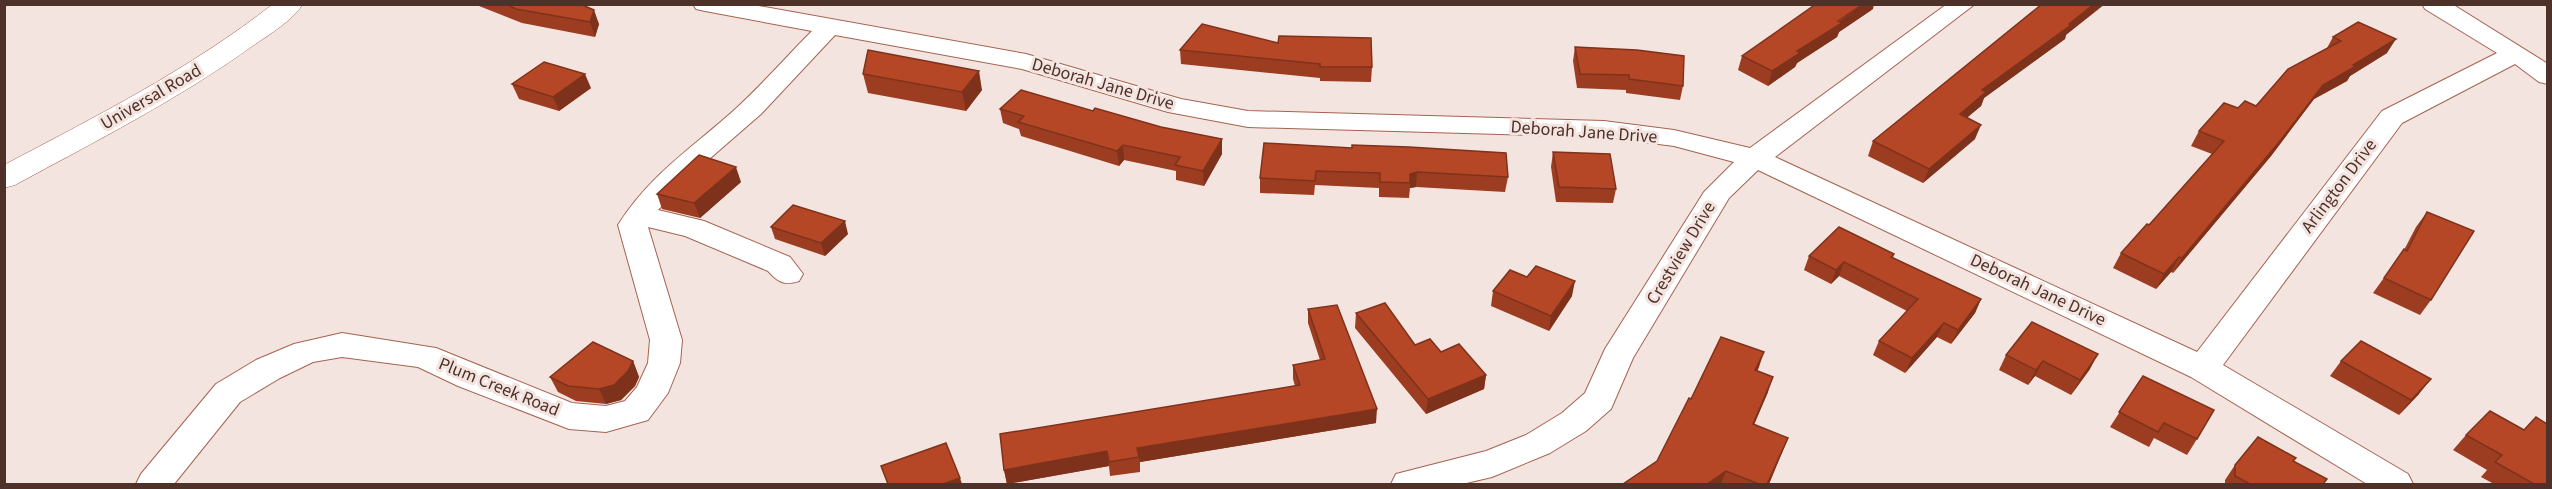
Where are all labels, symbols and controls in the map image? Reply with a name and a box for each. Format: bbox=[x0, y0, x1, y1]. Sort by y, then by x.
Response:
street label: Deborah Jane Drive bbox=[1029, 52, 1177, 116]
street label: Universal Road bbox=[96, 58, 206, 136]
street label: Deborah Jane Drive bbox=[1510, 114, 1658, 150]
street label: Arlington Drive bbox=[2295, 134, 2383, 238]
street label: Crestview Drive bbox=[1640, 197, 1722, 309]
street label: Deborah Jane Drive bbox=[1966, 248, 2110, 332]
street label: Plum Creek Road bbox=[435, 351, 563, 423]

